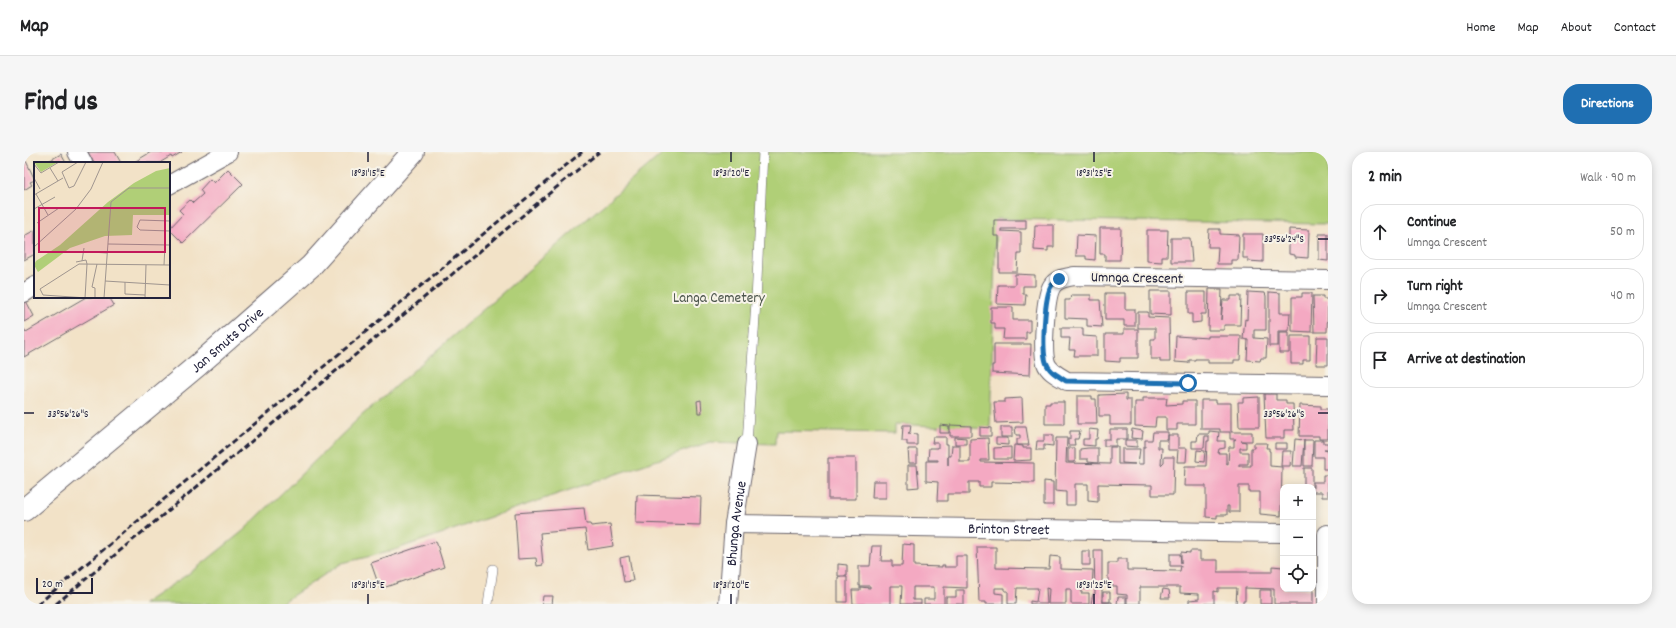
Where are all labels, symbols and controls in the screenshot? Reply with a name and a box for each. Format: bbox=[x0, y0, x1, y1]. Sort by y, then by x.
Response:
text: Map bbox=[20, 14, 49, 41]
text: Home bbox=[1466, 18, 1495, 38]
text: Map bbox=[1517, 18, 1539, 38]
text: About bbox=[1561, 18, 1592, 38]
text: Contact bbox=[1614, 18, 1656, 38]
text: Find us bbox=[24, 84, 98, 124]
button: Directions bbox=[1563, 84, 1652, 124]
inset map bbox=[34, 162, 170, 298]
text: 2 min bbox=[1368, 166, 1402, 190]
text: 18°31'15"E bbox=[352, 167, 385, 181]
text: 18°31'20"E bbox=[713, 167, 749, 181]
text: 18°31'25"E bbox=[1076, 167, 1112, 181]
text: Walk · 90 m bbox=[1580, 169, 1636, 188]
text: Continue bbox=[1407, 212, 1456, 234]
icon: ahead bbox=[1369, 221, 1391, 243]
text: 50 m bbox=[1610, 223, 1635, 242]
text: 33°56'24"S bbox=[1264, 233, 1304, 247]
text: Umnga Crescent bbox=[1407, 234, 1487, 253]
street label: Umnga Crescent bbox=[1091, 267, 1184, 291]
route end bbox=[1050, 270, 1068, 288]
text: Turn right bbox=[1407, 276, 1463, 298]
icon: right bbox=[1369, 285, 1391, 307]
text: 40 m bbox=[1611, 287, 1635, 306]
park label: Langa Cemetery bbox=[673, 288, 766, 310]
text: Umnga Crescent bbox=[1407, 298, 1487, 317]
street label: Jan Smuts Drive bbox=[187, 303, 270, 379]
icon: arrive bbox=[1369, 349, 1391, 371]
text: Arrive at destination bbox=[1407, 349, 1525, 371]
route start bbox=[1179, 374, 1197, 392]
text: 33°56'26"S bbox=[48, 408, 88, 422]
text: 33°56'26"S bbox=[1264, 408, 1304, 422]
street label: Bhunga Avenue bbox=[722, 479, 754, 567]
map controls bbox=[1280, 484, 1316, 592]
button: + bbox=[1280, 484, 1316, 520]
street label: Brinton Street bbox=[968, 519, 1050, 542]
button: − bbox=[1280, 520, 1316, 556]
button: locate bbox=[1280, 556, 1316, 592]
scale bar bbox=[36, 576, 93, 595]
text: 20 m bbox=[42, 577, 63, 593]
text: 18°31'15"E bbox=[352, 579, 385, 593]
text: 18°31'20"E bbox=[713, 579, 749, 593]
text: 18°31'25"E bbox=[1076, 579, 1112, 593]

